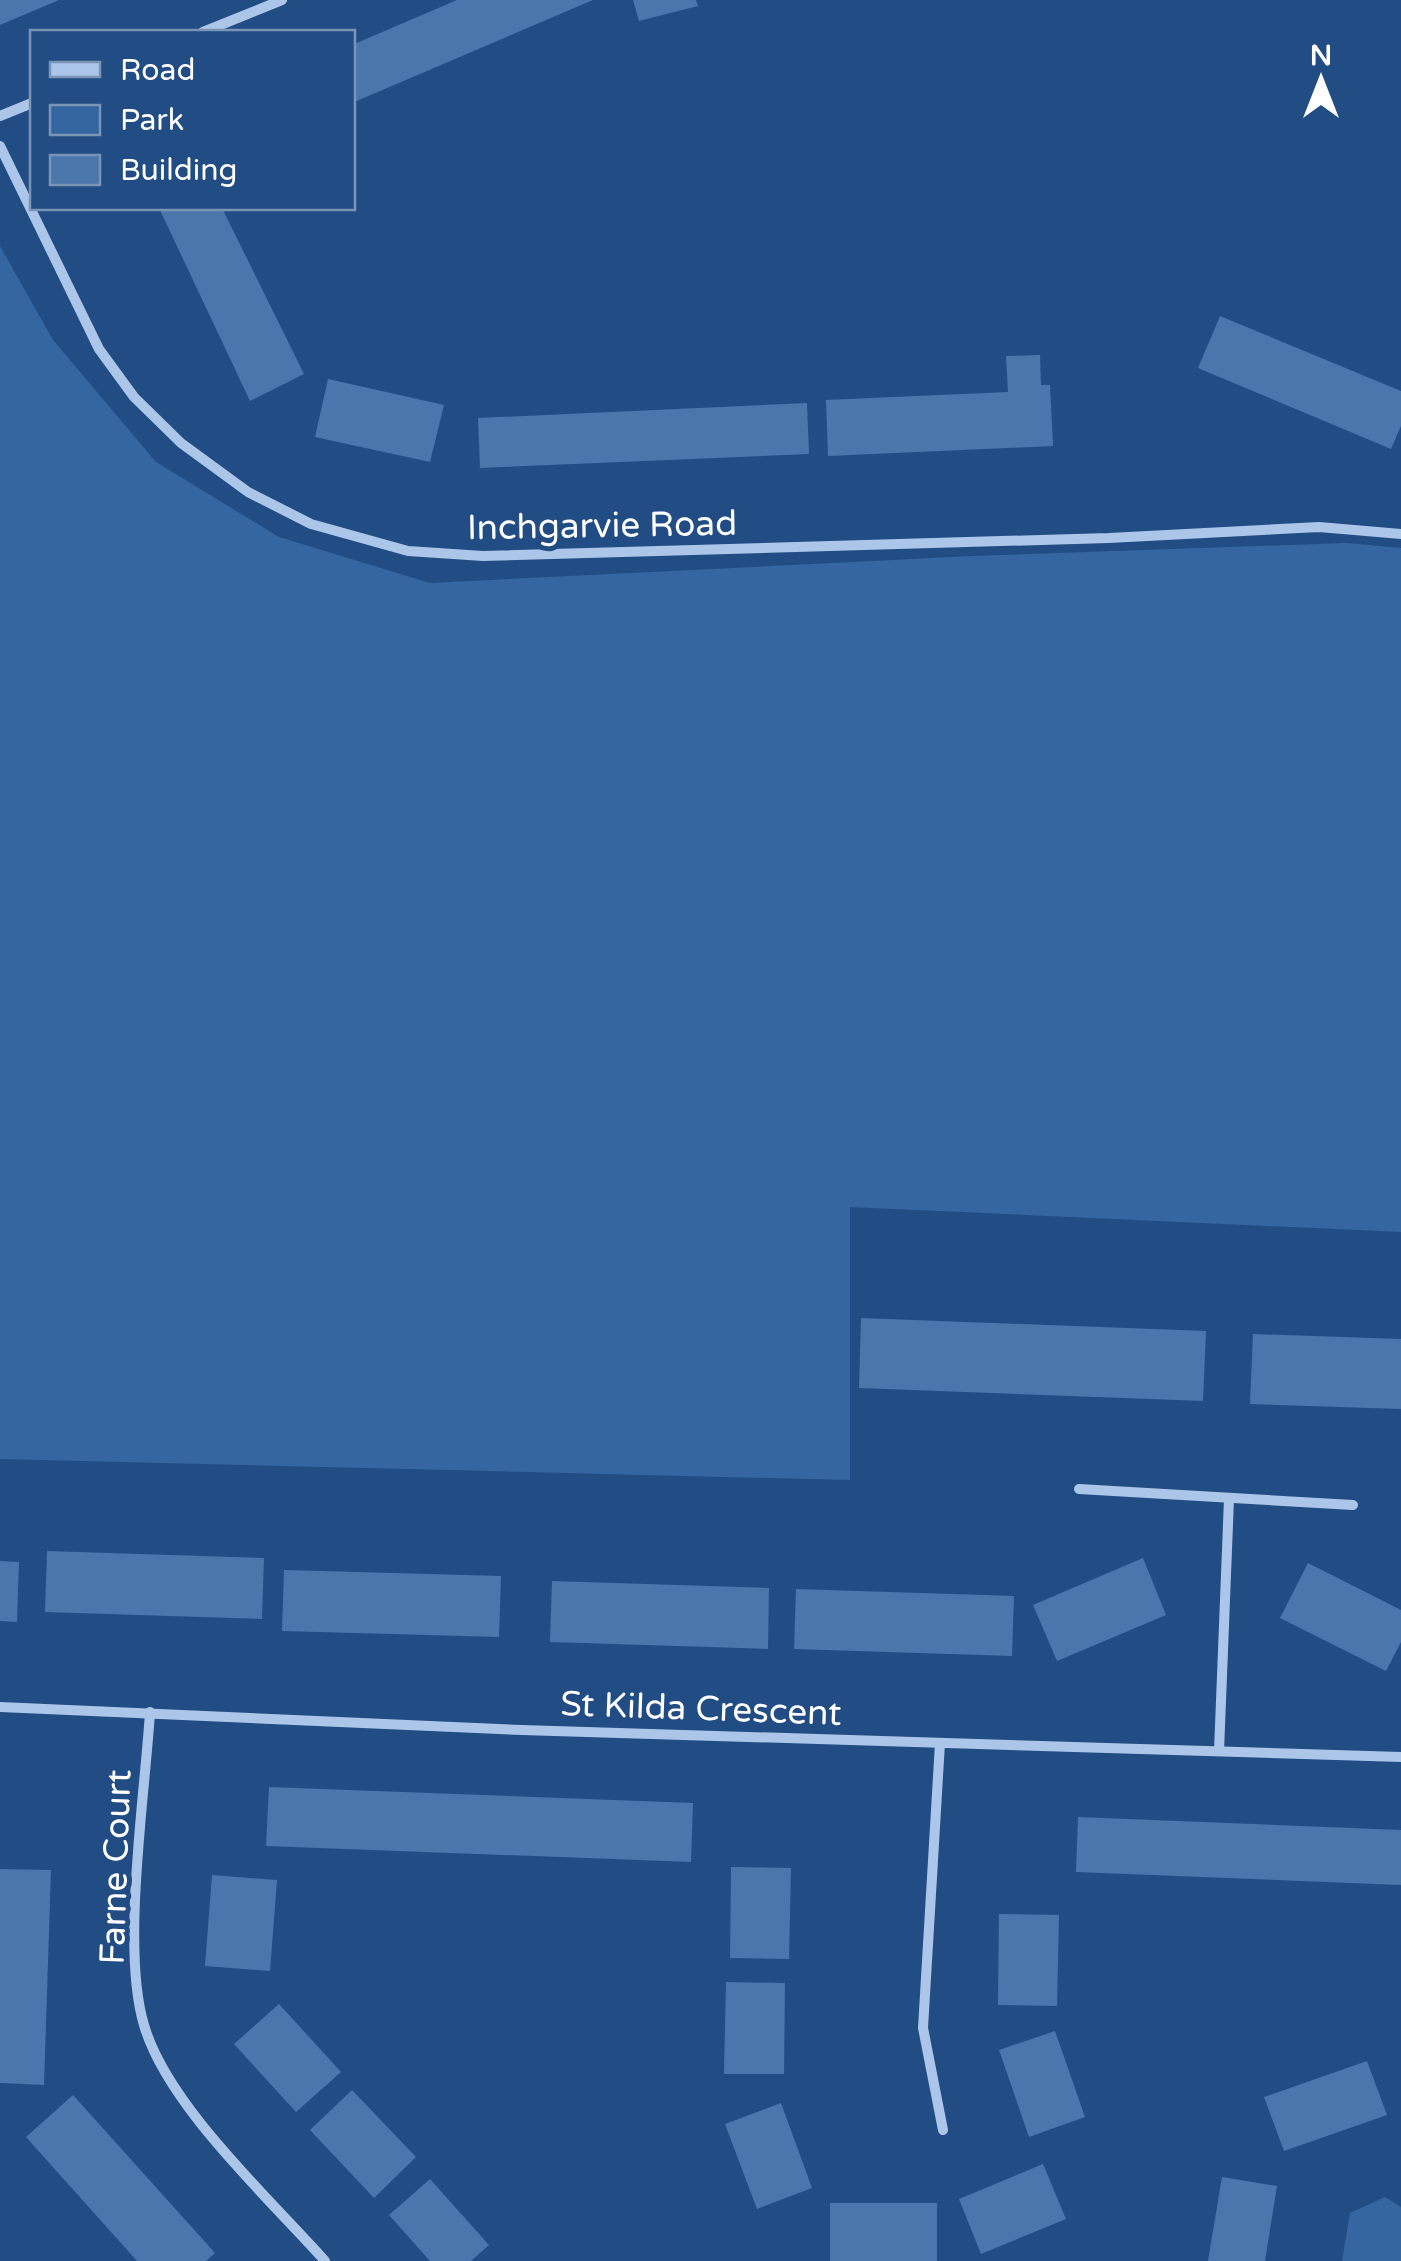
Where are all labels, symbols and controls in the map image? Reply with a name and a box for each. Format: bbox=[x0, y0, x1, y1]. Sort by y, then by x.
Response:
legend bbox=[30, 30, 355, 210]
north arrow bbox=[1271, 30, 1371, 130]
text: N bbox=[1310, 39, 1332, 73]
text: Road bbox=[120, 52, 195, 89]
text: Park bbox=[120, 102, 184, 139]
text: Building bbox=[120, 152, 237, 189]
street label: Inchgarvie Road bbox=[467, 503, 737, 549]
street label: St Kilda Crescent bbox=[560, 1683, 842, 1735]
street label: Farne Court bbox=[92, 1769, 140, 1965]

